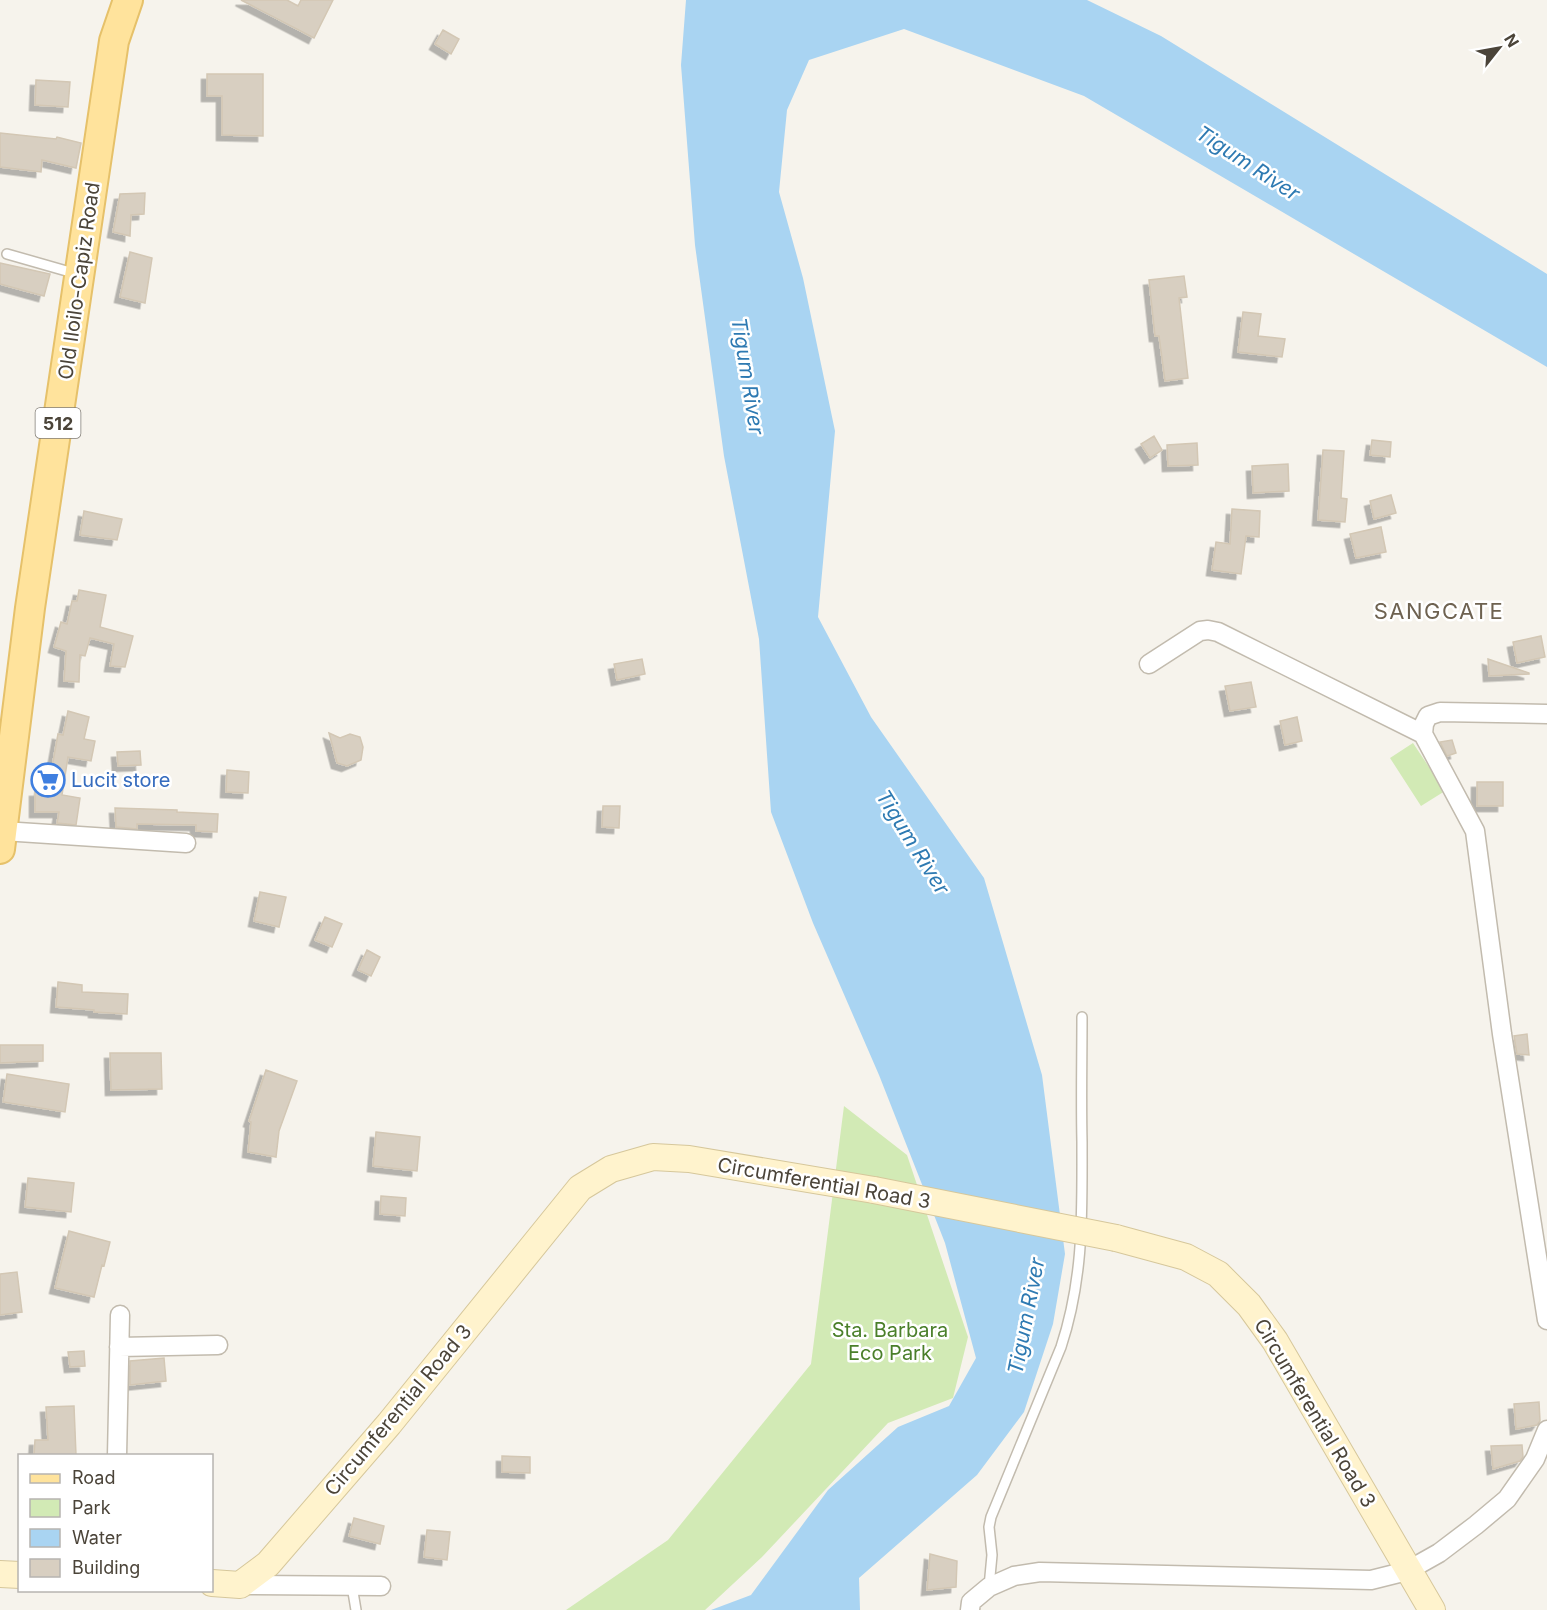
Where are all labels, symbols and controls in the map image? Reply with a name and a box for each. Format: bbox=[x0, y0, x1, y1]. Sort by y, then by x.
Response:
north arrow bbox=[1469, 18, 1529, 78]
text: N bbox=[1500, 30, 1524, 51]
water label: Tigum River bbox=[1192, 120, 1305, 206]
street label: Old Iloilo-Capiz Road bbox=[53, 181, 105, 381]
water label: Tigum River bbox=[726, 316, 770, 437]
road number: 512 bbox=[36, 408, 80, 438]
district label: SANGCATE bbox=[1374, 598, 1504, 624]
supermarket icon: Lucit store bbox=[30, 762, 66, 798]
place label: Lucit store bbox=[71, 768, 170, 792]
water label: Tigum River bbox=[871, 785, 956, 900]
street label: Circumferential Road 3 bbox=[716, 1152, 932, 1214]
water label: Tigum River bbox=[1002, 1254, 1050, 1376]
street label: Circumferential Road 3 bbox=[1249, 1314, 1381, 1512]
park label: Sta. Barbara Eco Park bbox=[832, 1318, 948, 1365]
street label: Circumferential Road 3 bbox=[319, 1320, 477, 1500]
legend bbox=[18, 1454, 213, 1592]
text: Road bbox=[72, 1467, 115, 1488]
text: Park bbox=[72, 1497, 111, 1518]
text: Water bbox=[72, 1527, 122, 1548]
text: Building bbox=[72, 1557, 140, 1578]

